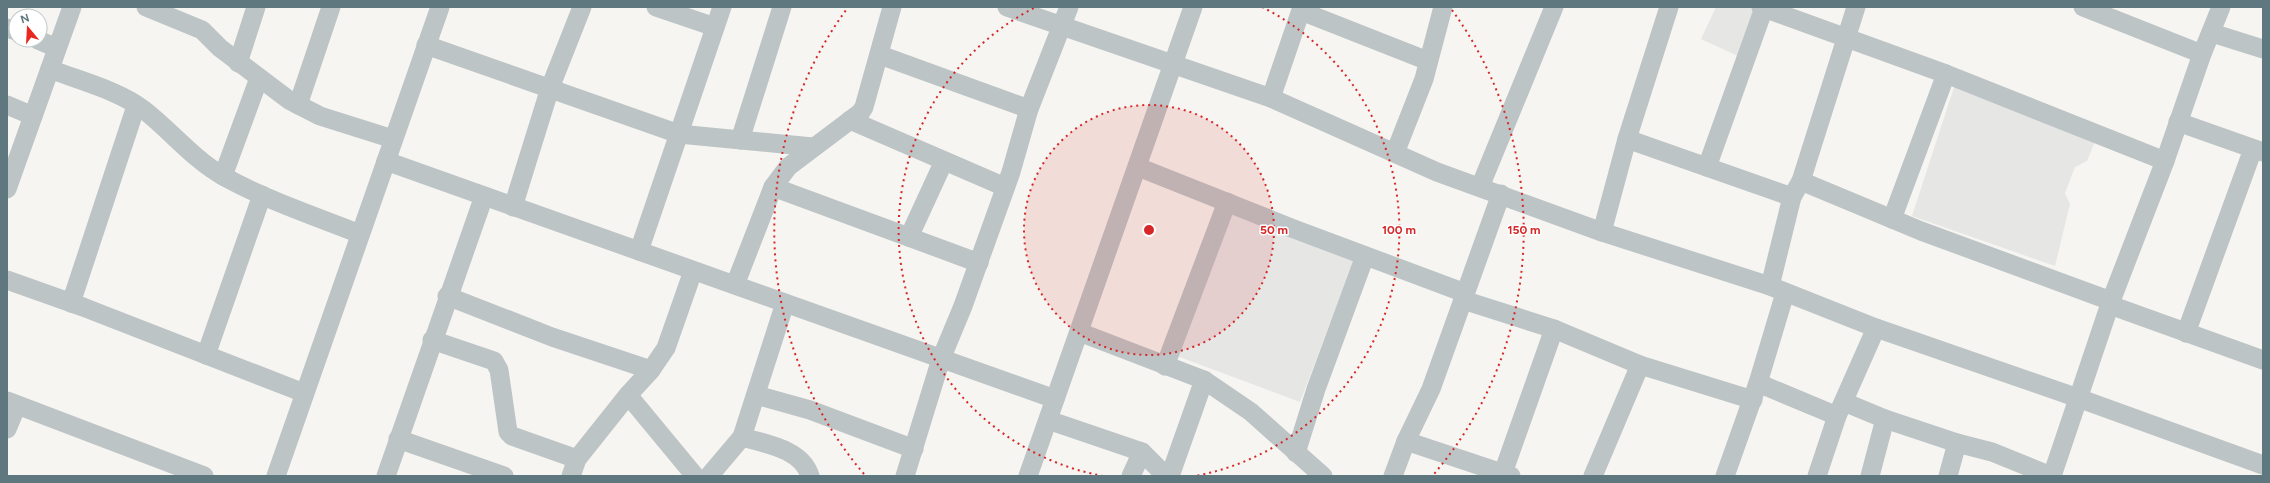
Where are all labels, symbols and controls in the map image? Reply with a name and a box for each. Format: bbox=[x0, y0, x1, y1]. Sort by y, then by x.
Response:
north arrow bbox=[8, 8, 48, 48]
text: N bbox=[19, 11, 31, 26]
centre of rings bbox=[1142, 223, 1156, 237]
text: 50 m bbox=[1260, 223, 1288, 237]
text: 100 m bbox=[1382, 223, 1416, 237]
text: 150 m bbox=[1507, 223, 1541, 237]

